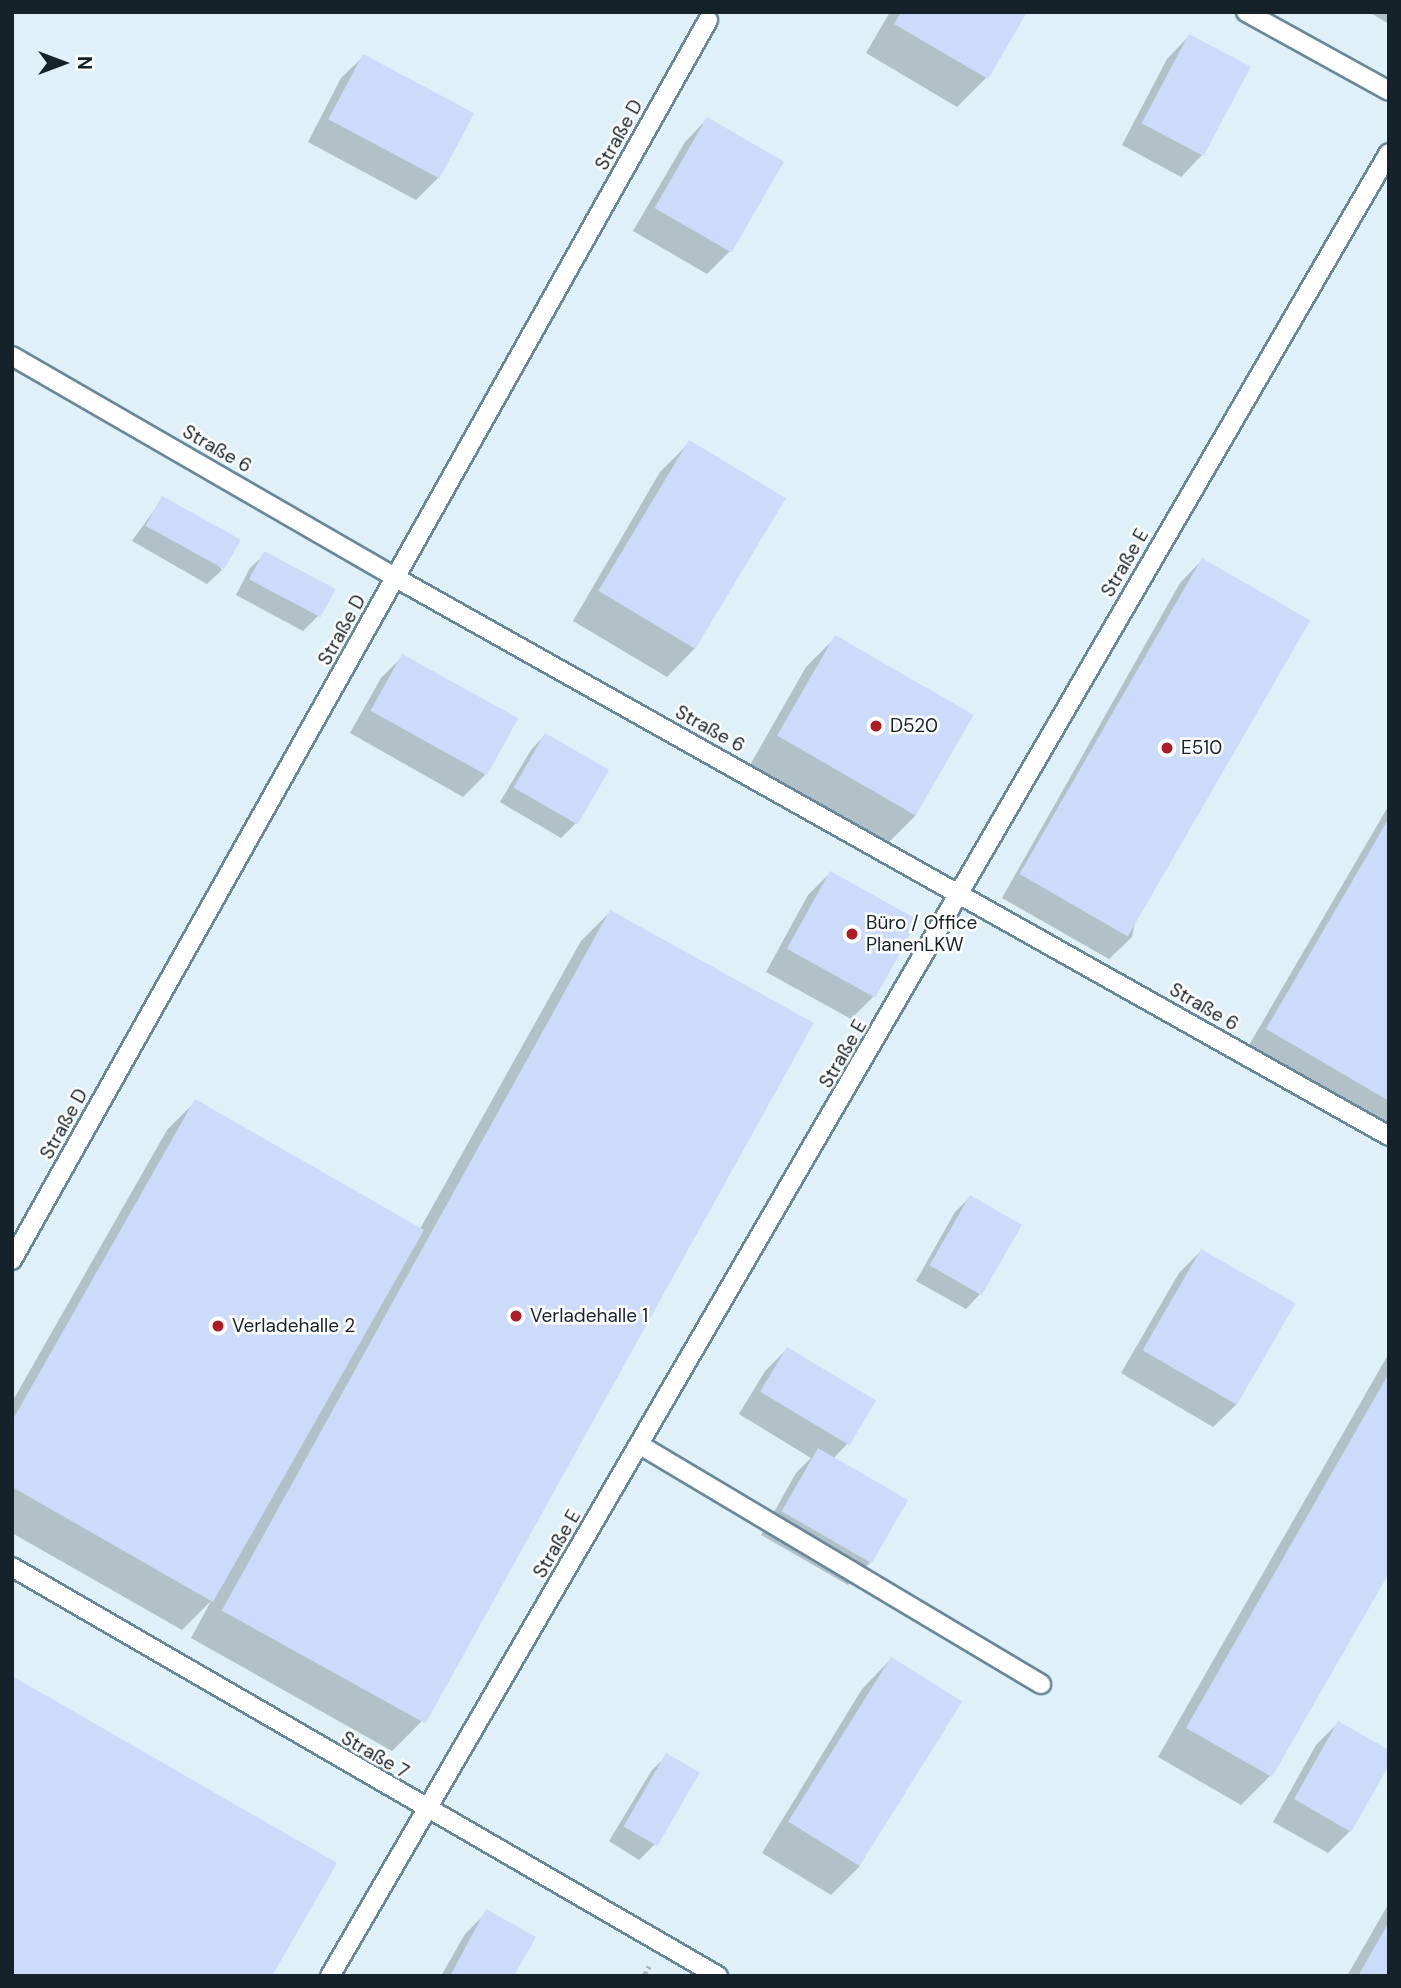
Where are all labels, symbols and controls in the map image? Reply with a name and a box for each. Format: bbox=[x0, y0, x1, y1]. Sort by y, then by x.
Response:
north arrow bbox=[28, 28, 98, 98]
text: N bbox=[72, 56, 97, 70]
street label: Straße D bbox=[590, 96, 648, 174]
street label: Straße 6 bbox=[178, 420, 256, 478]
street label: Straße E bbox=[1096, 525, 1154, 601]
street label: Straße D bbox=[313, 591, 371, 669]
street label: Straße 6 bbox=[671, 701, 749, 757]
place label: D520 bbox=[890, 715, 938, 737]
marker: D520 bbox=[868, 718, 884, 734]
place label: E510 bbox=[1181, 737, 1222, 759]
marker: E510 bbox=[1159, 740, 1175, 756]
place label: Büro / Office PlanenLKW bbox=[866, 912, 977, 956]
marker: Büro / Office PlanenLKW bbox=[844, 926, 860, 942]
street label: Straße 6 bbox=[1165, 978, 1243, 1036]
street label: Straße E bbox=[814, 1016, 872, 1092]
street label: Straße D bbox=[35, 1085, 93, 1163]
place label: Verladehalle 1 bbox=[530, 1305, 648, 1327]
marker: Verladehalle 1 bbox=[508, 1308, 524, 1324]
place label: Verladehalle 2 bbox=[232, 1315, 355, 1337]
marker: Verladehalle 2 bbox=[210, 1318, 226, 1334]
street label: Straße E bbox=[528, 1506, 586, 1582]
street label: Straße 7 bbox=[337, 1727, 413, 1783]

